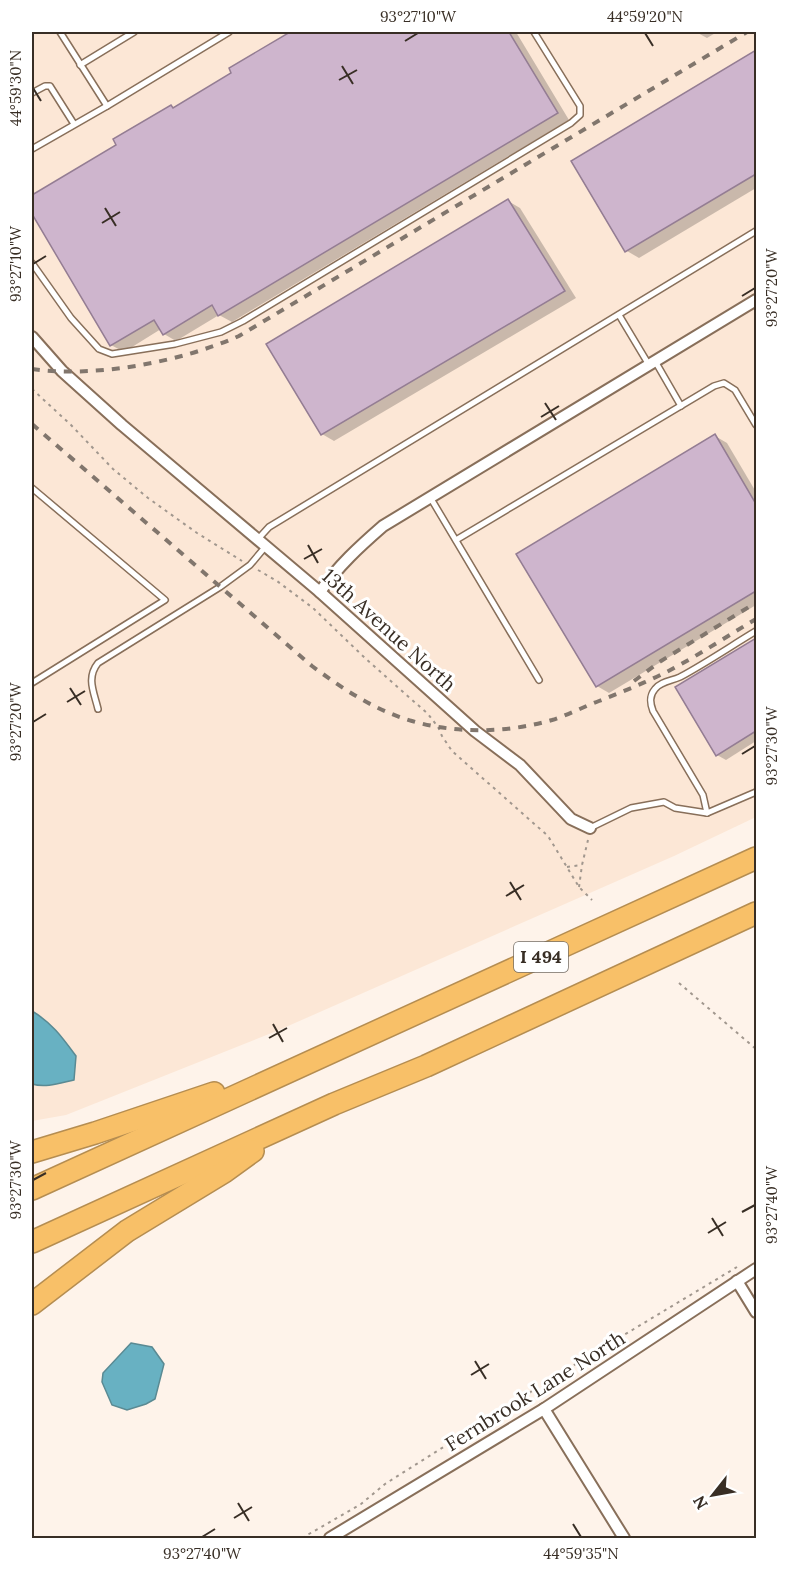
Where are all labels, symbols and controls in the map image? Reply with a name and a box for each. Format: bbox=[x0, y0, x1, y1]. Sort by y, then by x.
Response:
text: 93°27'10"W bbox=[380, 7, 457, 26]
text: 44°59'20"N bbox=[607, 7, 683, 26]
text: 44°59'30"N bbox=[6, 50, 25, 126]
text: 93°27'10"W bbox=[6, 225, 25, 302]
text: 93°27'20"W bbox=[762, 248, 781, 327]
street label: 13th Avenue North bbox=[317, 563, 462, 696]
text: 93°27'20"W bbox=[6, 682, 25, 761]
text: 93°27'30"W bbox=[762, 705, 781, 785]
road number: I 494 bbox=[514, 942, 568, 972]
text: 93°27'30"W bbox=[6, 1139, 25, 1219]
text: 93°27'40"W bbox=[762, 1165, 781, 1244]
street label: Fernbrook Lane North bbox=[440, 1325, 629, 1456]
north arrow bbox=[683, 1465, 743, 1525]
text: N bbox=[688, 1492, 712, 1513]
text: 93°27'40"W bbox=[163, 1544, 242, 1563]
text: 44°59'35"N bbox=[543, 1544, 619, 1563]

